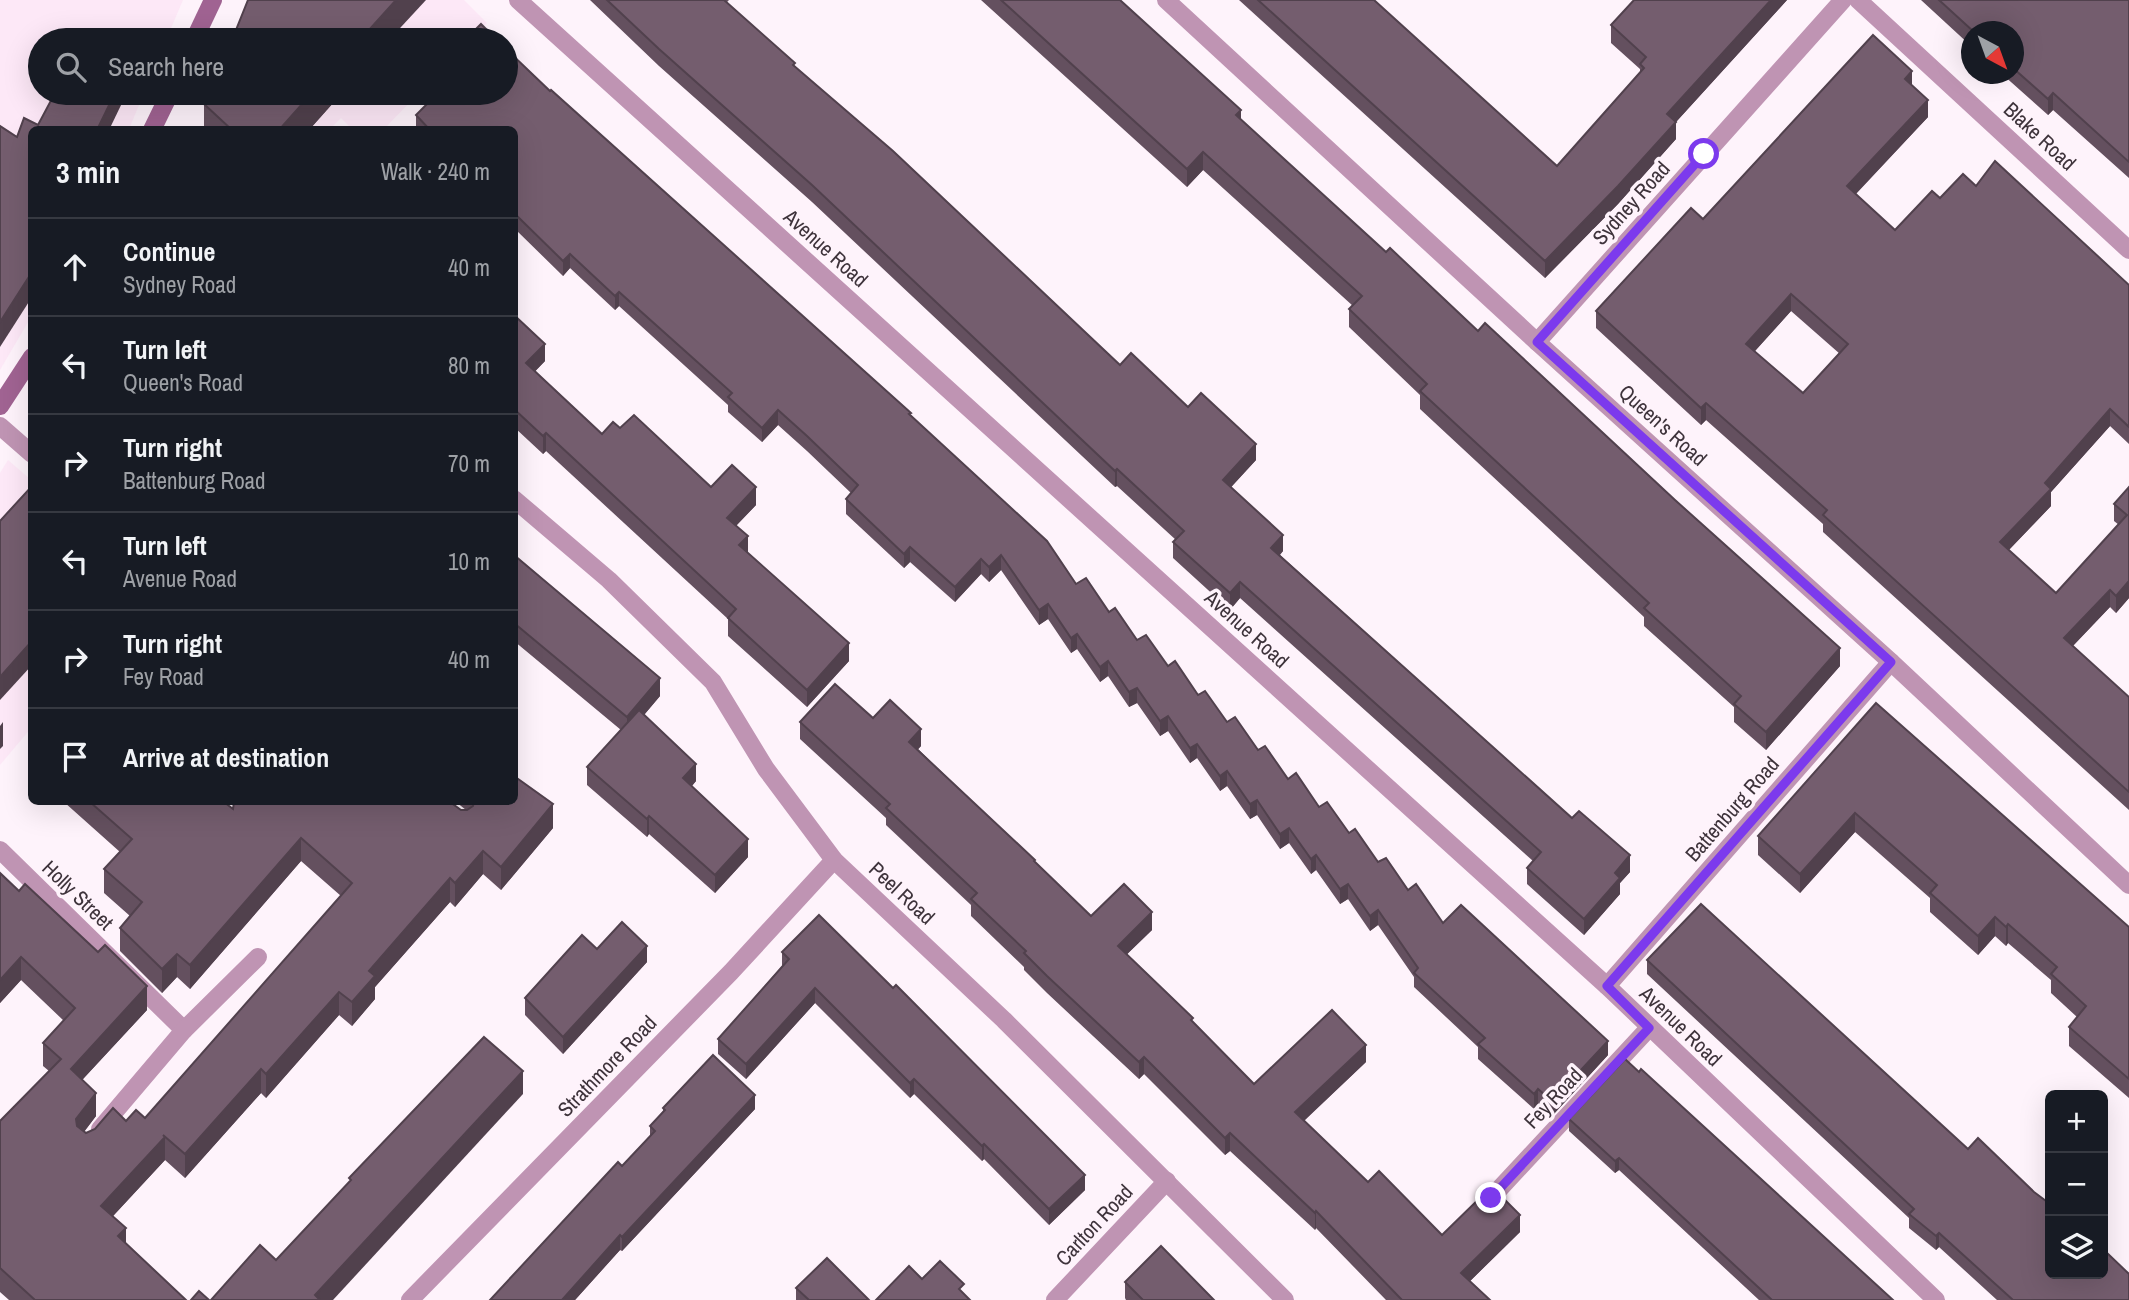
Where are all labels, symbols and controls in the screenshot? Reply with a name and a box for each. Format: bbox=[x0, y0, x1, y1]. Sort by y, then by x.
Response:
north arrow bbox=[1961, 21, 2024, 84]
search box bbox=[28, 28, 518, 105]
icon: search bbox=[52, 48, 90, 86]
text: Search here bbox=[108, 49, 224, 84]
street label: Blake Road bbox=[1998, 95, 2082, 177]
route start bbox=[1688, 138, 1719, 169]
text: 3 min bbox=[56, 152, 120, 192]
street label: Sydney Road bbox=[1586, 155, 1676, 251]
text: Walk · 240 m bbox=[381, 156, 490, 187]
street label: Avenue Road bbox=[777, 202, 874, 294]
text: Continue bbox=[123, 234, 215, 269]
icon: ahead bbox=[56, 248, 94, 286]
text: 40 m bbox=[448, 252, 490, 283]
text: Sydney Road bbox=[123, 269, 236, 300]
text: Turn left bbox=[123, 332, 207, 367]
icon: left bbox=[56, 346, 94, 384]
text: 80 m bbox=[448, 350, 490, 381]
text: Queen's Road bbox=[123, 367, 243, 398]
street label: Queen's Road bbox=[1613, 378, 1713, 472]
text: Turn right bbox=[123, 430, 222, 465]
icon: right bbox=[56, 444, 94, 482]
text: 70 m bbox=[448, 448, 490, 479]
text: Battenburg Road bbox=[123, 465, 266, 496]
text: Turn left bbox=[123, 528, 207, 563]
icon: left bbox=[56, 542, 94, 580]
text: 10 m bbox=[448, 546, 490, 577]
text: Avenue Road bbox=[123, 563, 237, 594]
street label: Avenue Road bbox=[1198, 583, 1295, 675]
text: Turn right bbox=[123, 626, 222, 661]
icon: right bbox=[56, 640, 94, 678]
text: 40 m bbox=[448, 644, 490, 675]
text: Fey Road bbox=[123, 661, 204, 692]
icon: arrive bbox=[56, 738, 94, 776]
text: Arrive at destination bbox=[123, 740, 329, 775]
street label: Battenburg Road bbox=[1678, 750, 1786, 868]
street label: Holly Street bbox=[36, 854, 120, 936]
street label: Peel Road bbox=[863, 855, 941, 931]
street label: Avenue Road bbox=[1633, 979, 1729, 1073]
street label: Strathmore Road bbox=[551, 1009, 663, 1123]
street label: Fey Road bbox=[1517, 1061, 1589, 1135]
map controls bbox=[2045, 1090, 2108, 1279]
button: + bbox=[2045, 1090, 2108, 1153]
button: − bbox=[2045, 1153, 2108, 1216]
street label: Carlton Road bbox=[1049, 1178, 1139, 1272]
route end bbox=[1475, 1182, 1506, 1213]
button: layers bbox=[2045, 1216, 2108, 1279]

